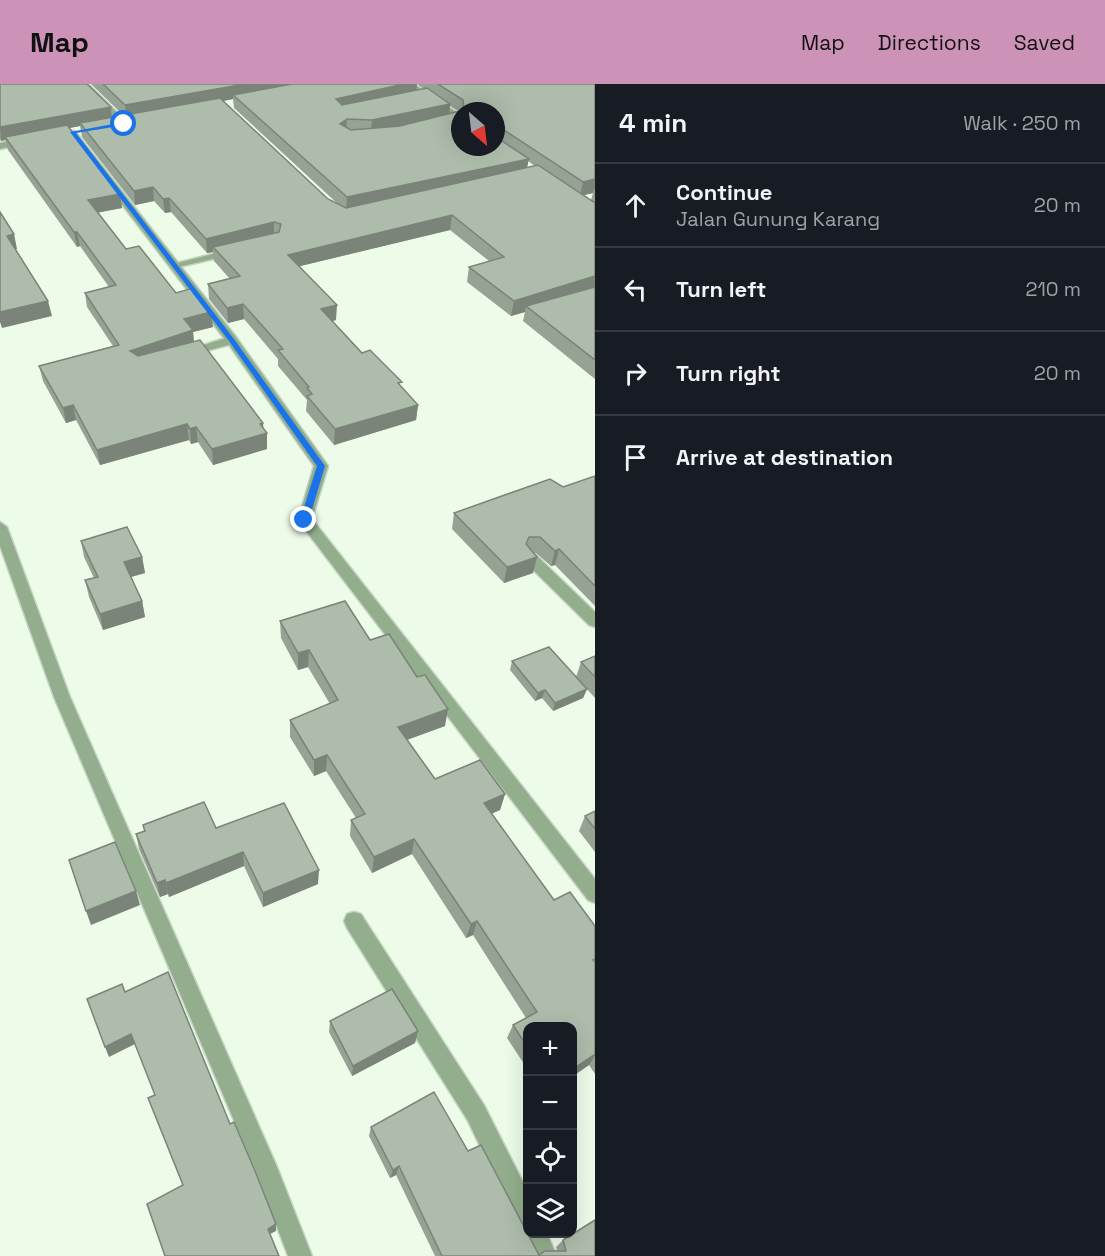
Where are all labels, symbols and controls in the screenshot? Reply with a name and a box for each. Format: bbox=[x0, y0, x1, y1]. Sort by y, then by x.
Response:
text: Map bbox=[30, 24, 89, 60]
text: Map bbox=[801, 29, 845, 56]
text: Directions bbox=[878, 29, 981, 56]
text: Saved bbox=[1014, 29, 1075, 56]
north arrow bbox=[451, 102, 505, 156]
text: 4 min bbox=[619, 106, 687, 140]
route start bbox=[110, 110, 136, 136]
text: Walk · 250 m bbox=[963, 110, 1081, 136]
text: Continue bbox=[676, 178, 772, 206]
icon: ahead bbox=[619, 189, 652, 222]
text: 20 m bbox=[1034, 192, 1081, 218]
text: Jalan Gunung Karang bbox=[676, 206, 880, 232]
icon: left bbox=[619, 273, 652, 306]
text: Turn left bbox=[676, 275, 766, 303]
text: 210 m bbox=[1025, 276, 1081, 302]
icon: right bbox=[619, 357, 652, 390]
text: Turn right bbox=[676, 359, 781, 387]
text: 20 m bbox=[1034, 360, 1081, 386]
icon: arrive bbox=[619, 441, 652, 474]
text: Arrive at destination bbox=[676, 443, 893, 471]
route end bbox=[290, 506, 316, 532]
map controls bbox=[523, 1022, 577, 1238]
button: + bbox=[523, 1022, 577, 1076]
button: − bbox=[523, 1076, 577, 1130]
button: locate bbox=[523, 1130, 577, 1184]
button: layers bbox=[523, 1184, 577, 1238]

